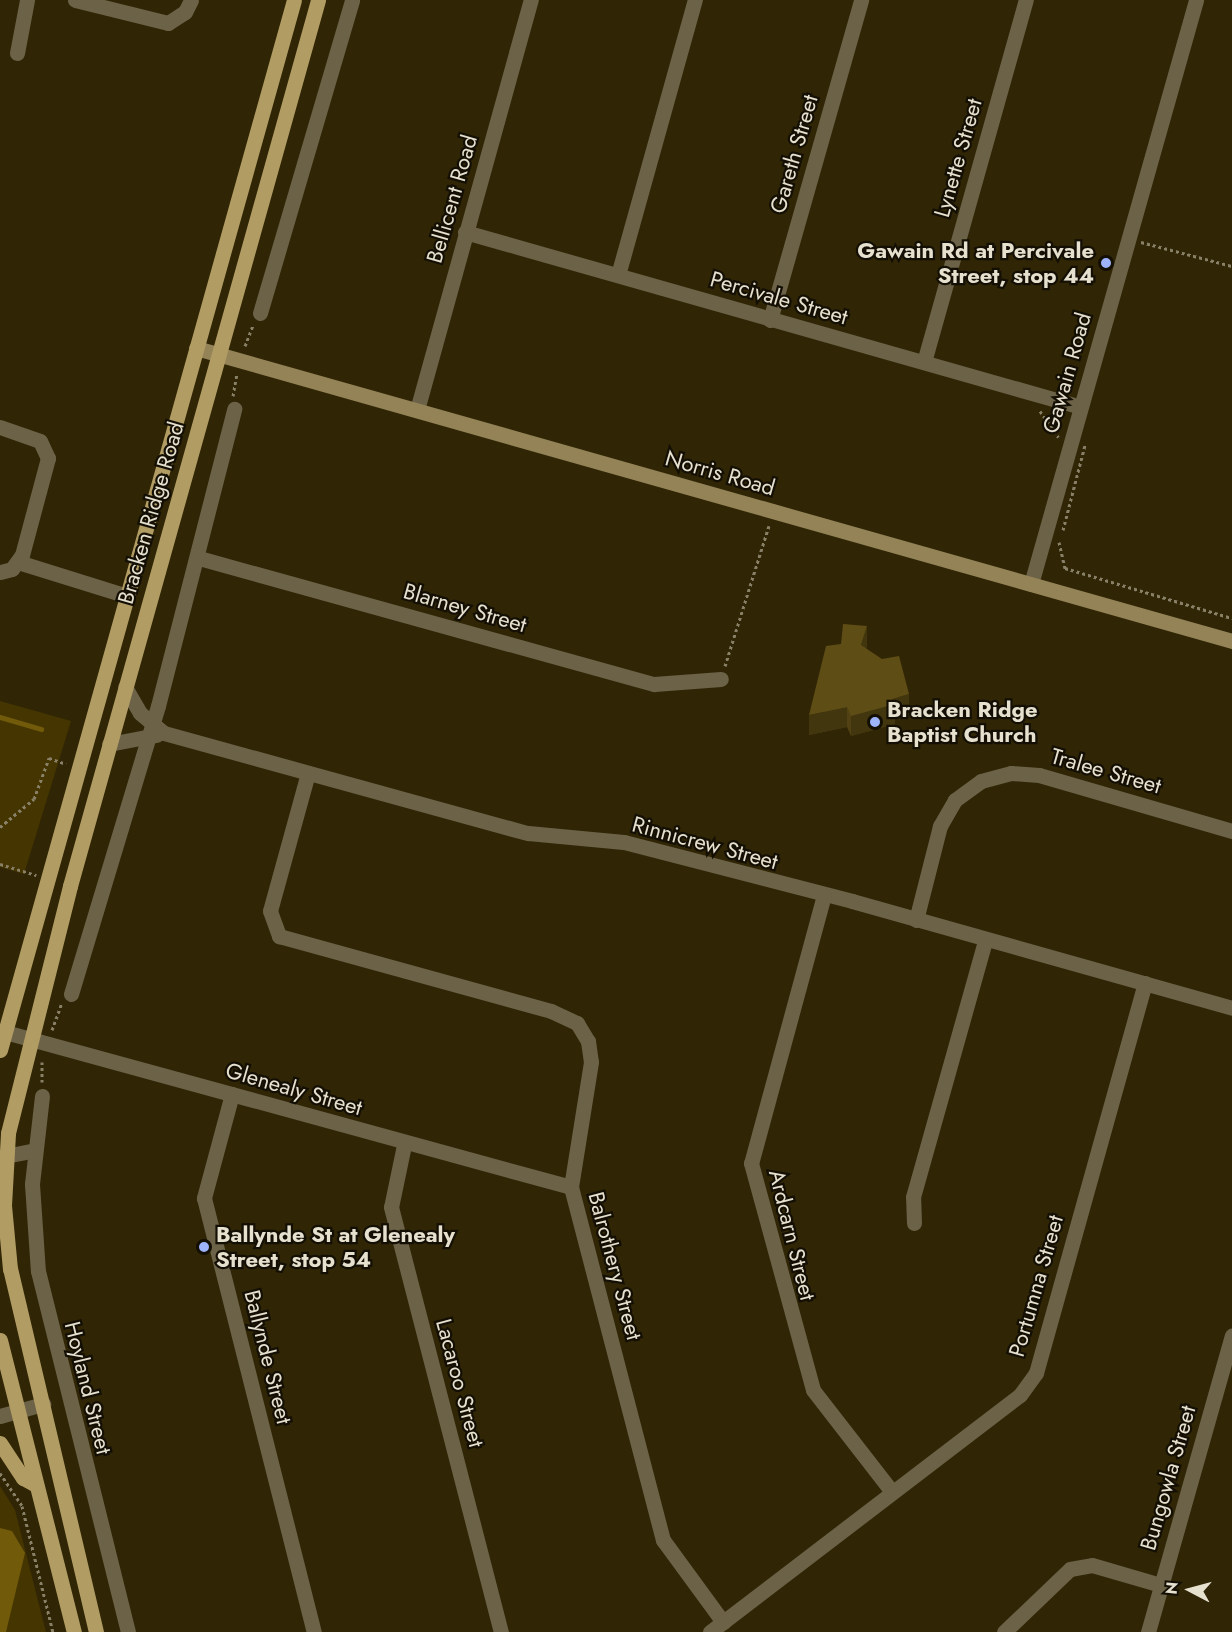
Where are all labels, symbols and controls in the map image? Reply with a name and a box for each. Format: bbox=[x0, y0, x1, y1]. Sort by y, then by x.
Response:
street label: Gareth Street bbox=[764, 92, 824, 216]
street label: Lynette Street bbox=[928, 96, 988, 220]
street label: Bellicent Road bbox=[421, 132, 483, 266]
place label: Gawain Rd at Percivale Street, stop 44 bbox=[857, 237, 1094, 288]
marker: Gawain Rd at Percivale Street, stop 44 bbox=[1099, 256, 1113, 270]
street label: Percivale Street bbox=[707, 266, 851, 330]
street label: Gawain Road bbox=[1037, 310, 1097, 436]
street label: Bracken Ridge Road bbox=[112, 419, 190, 607]
street label: Norris Road bbox=[662, 445, 778, 501]
street label: Blarney Street bbox=[400, 578, 530, 638]
place label: Bracken Ridge Baptist Church bbox=[887, 696, 1038, 748]
marker: Bracken Ridge Baptist Church bbox=[868, 715, 882, 729]
street label: Tralee Street bbox=[1048, 743, 1164, 799]
street label: Rinnicrew Street bbox=[629, 811, 781, 875]
street label: Glenealy Street bbox=[223, 1057, 365, 1121]
street label: Ardcarn Street bbox=[763, 1167, 821, 1303]
street label: Balrothery Street bbox=[583, 1189, 647, 1343]
street label: Portumna Street bbox=[1003, 1212, 1069, 1360]
place label: Ballynde St at Glenealy Street, stop 54 bbox=[216, 1221, 455, 1272]
marker: Ballynde St at Glenealy Street, stop 54 bbox=[197, 1240, 211, 1254]
street label: Ballynde Street bbox=[239, 1287, 297, 1427]
street label: Lacaroo Street bbox=[430, 1316, 490, 1450]
street label: Hoyland Street bbox=[59, 1319, 117, 1457]
street label: Bungowla Street bbox=[1135, 1403, 1201, 1553]
north arrow bbox=[1160, 1560, 1220, 1620]
text: N bbox=[1159, 1581, 1184, 1596]

